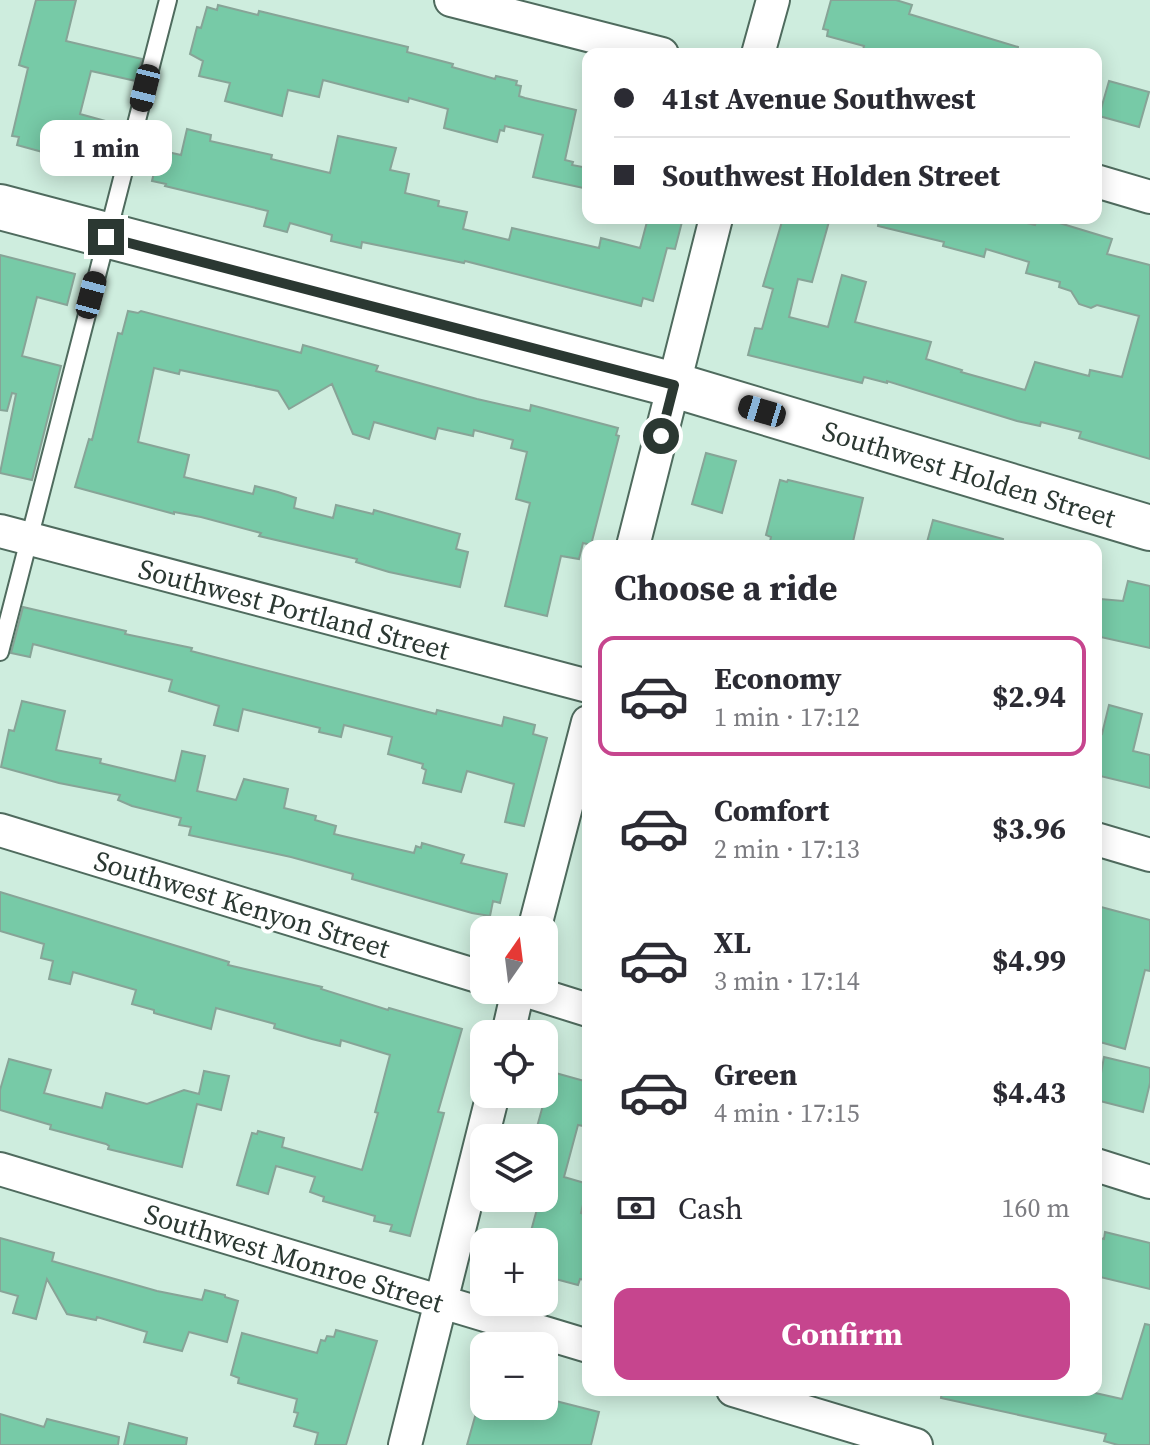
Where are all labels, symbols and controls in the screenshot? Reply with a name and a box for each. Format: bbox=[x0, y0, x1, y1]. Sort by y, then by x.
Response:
car bbox=[128, 62, 162, 114]
text: 41st Avenue Southwest bbox=[662, 78, 975, 119]
callout: 1 min bbox=[40, 121, 172, 177]
text: 1 min bbox=[72, 130, 140, 166]
text: Southwest Holden Street bbox=[662, 155, 1000, 196]
route end bbox=[88, 219, 124, 255]
car bbox=[73, 269, 109, 321]
car bbox=[736, 393, 788, 429]
street label: Southwest Holden Street bbox=[818, 411, 1121, 537]
route start bbox=[643, 418, 679, 454]
street label: Southwest Portland Street bbox=[134, 549, 455, 669]
text: Choose a ride bbox=[614, 563, 837, 612]
text: Economy bbox=[714, 658, 842, 699]
icon: car bbox=[618, 660, 690, 732]
text: $2.94 bbox=[992, 676, 1066, 717]
text: 1 min · 17:12 bbox=[714, 699, 860, 735]
text: Comfort bbox=[714, 790, 829, 831]
icon: car bbox=[618, 792, 690, 864]
text: $3.96 bbox=[992, 808, 1066, 849]
text: 2 min · 17:13 bbox=[714, 831, 860, 867]
street label: Southwest Kenyon Street bbox=[90, 841, 395, 967]
north arrow bbox=[470, 916, 558, 1004]
map controls bbox=[470, 916, 558, 1420]
text: XL bbox=[714, 922, 751, 963]
icon: car bbox=[618, 924, 690, 996]
text: $4.99 bbox=[992, 940, 1066, 981]
text: 3 min · 17:14 bbox=[714, 963, 860, 999]
button: locate bbox=[470, 1020, 558, 1108]
text: Green bbox=[714, 1054, 797, 1095]
icon: car bbox=[618, 1056, 690, 1128]
text: $4.43 bbox=[992, 1072, 1066, 1113]
text: 4 min · 17:15 bbox=[714, 1095, 860, 1131]
button: layers bbox=[470, 1124, 558, 1212]
icon: cash bbox=[614, 1186, 658, 1230]
text: Cash bbox=[678, 1188, 743, 1229]
text: 160 m bbox=[1002, 1190, 1070, 1226]
street label: Southwest Monroe Street bbox=[140, 1194, 449, 1322]
button: + bbox=[470, 1228, 558, 1316]
button: Confirm bbox=[614, 1288, 1070, 1380]
button: − bbox=[470, 1332, 558, 1420]

